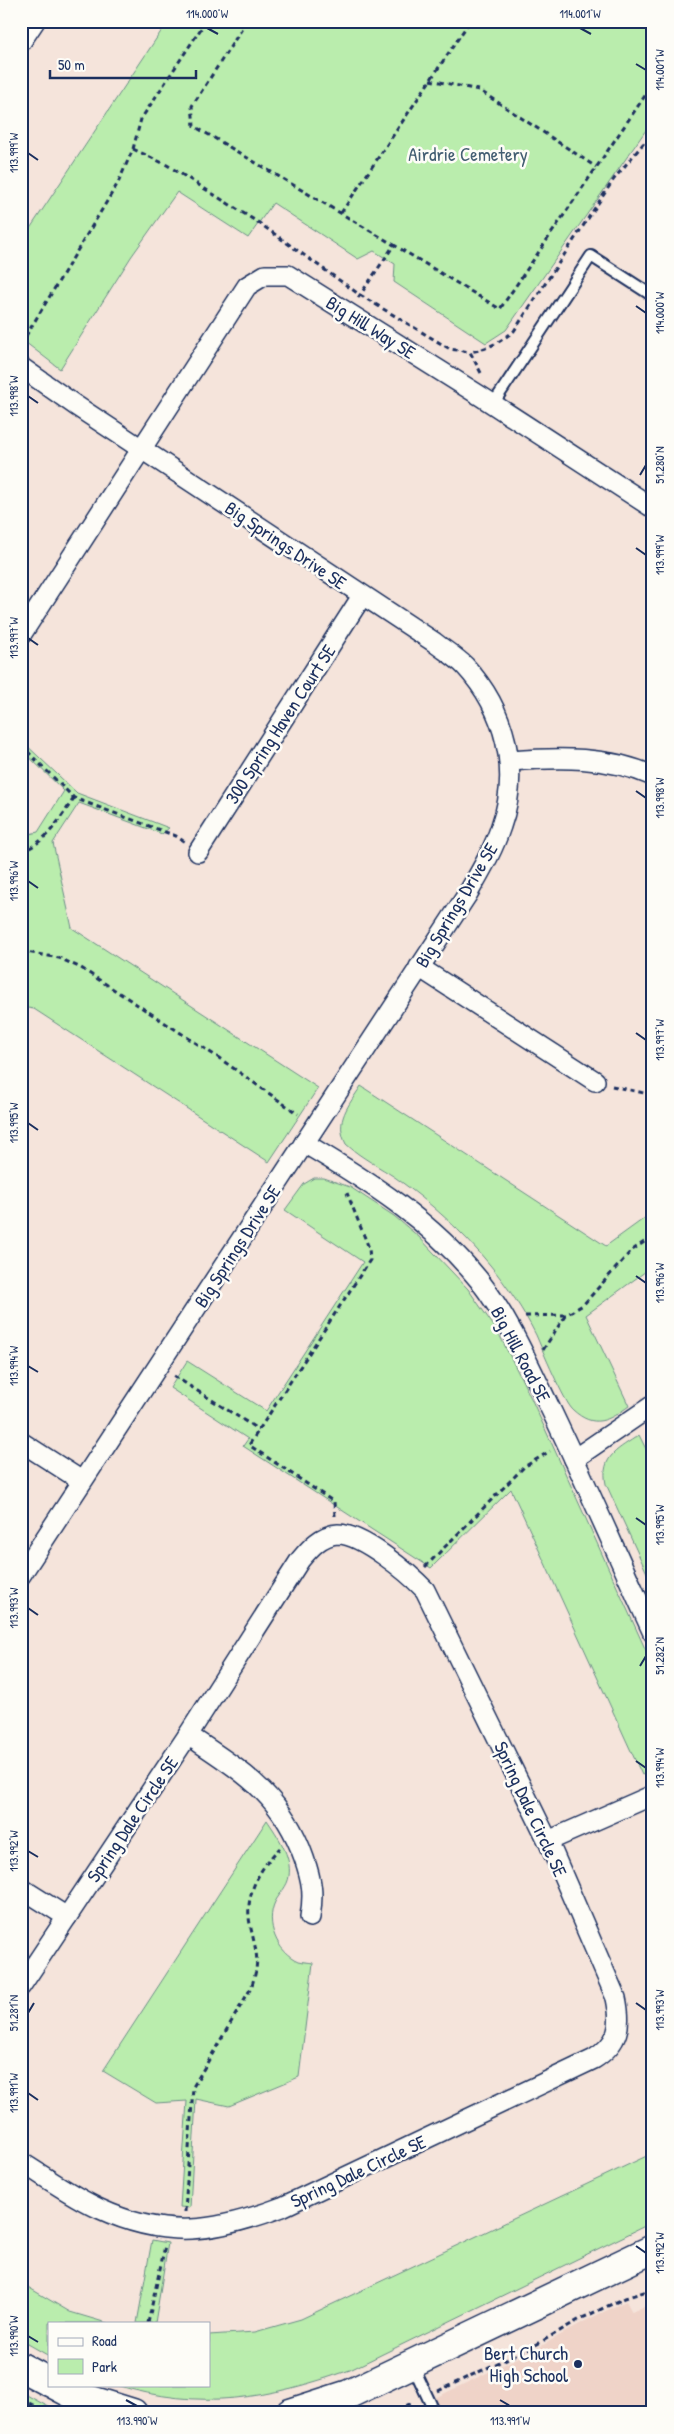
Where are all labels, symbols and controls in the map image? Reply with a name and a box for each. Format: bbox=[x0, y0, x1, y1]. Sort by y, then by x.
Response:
text: 114.000°W bbox=[186, 5, 229, 22]
text: 114.001°W bbox=[559, 5, 601, 22]
scale bar bbox=[50, 48, 196, 80]
text: 114.001°W bbox=[651, 49, 668, 91]
text: 50 m bbox=[58, 54, 85, 75]
text: 113.999°W bbox=[5, 132, 22, 173]
park label: Airdrie Cemetery bbox=[408, 141, 528, 167]
street label: Big Hill Way SE bbox=[321, 289, 421, 365]
text: 114.000°W bbox=[651, 291, 668, 334]
text: 113.998°W bbox=[5, 375, 22, 416]
text: 51.280°N bbox=[651, 446, 668, 484]
street label: Big Springs Drive SE bbox=[220, 495, 352, 596]
text: 113.999°W bbox=[651, 534, 668, 575]
text: 113.997°W bbox=[5, 617, 22, 659]
street label: 300 Spring Haven Court SE bbox=[219, 639, 342, 809]
text: 113.998°W bbox=[651, 777, 668, 818]
street label: Big Springs Drive SE bbox=[409, 837, 504, 972]
text: 113.996°W bbox=[5, 860, 22, 901]
text: 113.997°W bbox=[651, 1019, 668, 1061]
text: 113.995°W bbox=[5, 1102, 22, 1143]
street label: Big Springs Drive SE bbox=[188, 1179, 287, 1312]
text: 113.996°W bbox=[651, 1262, 668, 1303]
street label: Big Hill Road SE bbox=[485, 1302, 557, 1407]
text: 113.994°W bbox=[5, 1345, 22, 1386]
text: 113.995°W bbox=[651, 1504, 668, 1545]
text: 113.993°W bbox=[5, 1587, 22, 1629]
text: 51.282°N bbox=[651, 1637, 668, 1675]
street label: Spring Dale Circle SE bbox=[488, 1737, 574, 1882]
text: 113.994°W bbox=[651, 1747, 668, 1788]
street label: Spring Dale Circle SE bbox=[80, 1750, 184, 1887]
text: 113.992°W bbox=[5, 1830, 22, 1872]
text: 113.993°W bbox=[651, 1989, 668, 2031]
text: 51.281°N bbox=[5, 1995, 22, 2031]
text: 113.991°W bbox=[5, 2072, 22, 2113]
street label: Spring Dale Circle SE bbox=[286, 2128, 431, 2214]
text: 113.992°W bbox=[651, 2232, 668, 2274]
text: 113.990°W bbox=[5, 2315, 22, 2357]
legend bbox=[48, 2322, 210, 2386]
text: Road bbox=[92, 2330, 117, 2351]
place label: Bert Church High School bbox=[484, 2340, 569, 2388]
text: Park bbox=[92, 2356, 117, 2377]
marker: Bert Church High School bbox=[572, 2358, 584, 2370]
text: 113.990°W bbox=[116, 2412, 158, 2429]
text: 113.991°W bbox=[490, 2412, 531, 2429]

